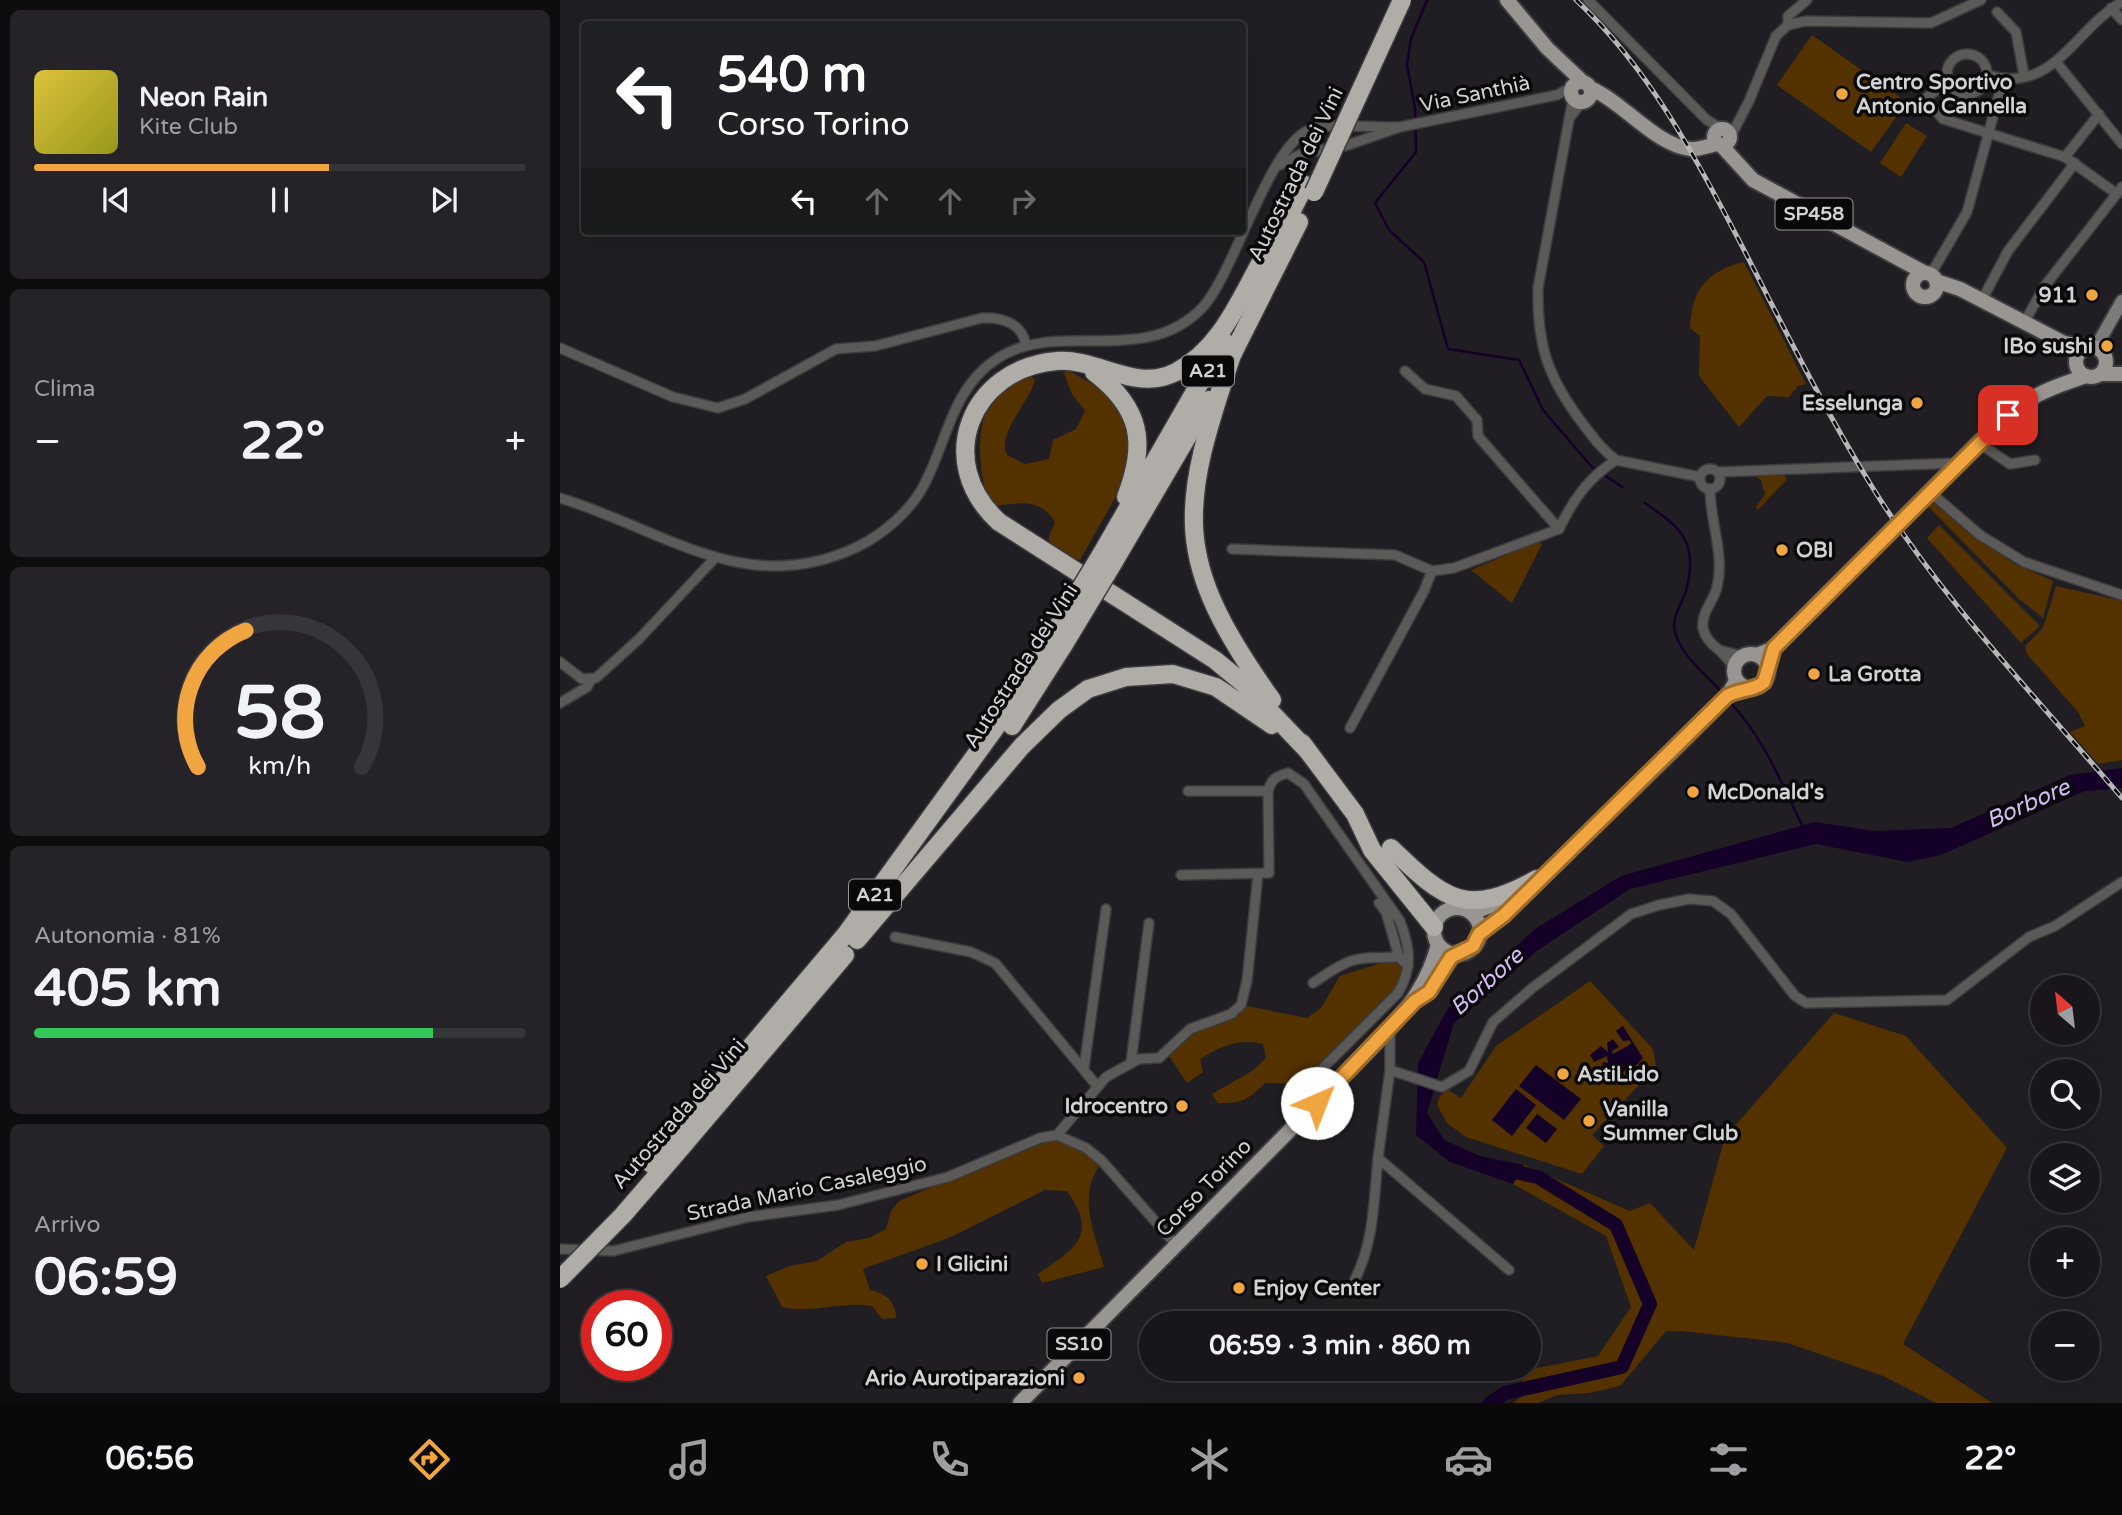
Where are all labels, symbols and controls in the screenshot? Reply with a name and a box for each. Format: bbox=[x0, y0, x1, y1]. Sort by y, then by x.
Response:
text: 540 m bbox=[717, 46, 867, 105]
icon: left bbox=[602, 49, 693, 140]
street label: Via Santhià bbox=[1418, 70, 1532, 118]
place label: Centro Sportivo Antonio Cannella bbox=[1856, 70, 2027, 119]
text: Neon Rain bbox=[139, 82, 268, 113]
street label: Autostrada dei Vini bbox=[1243, 83, 1349, 265]
marker: Centro Sportivo Antonio Cannella bbox=[1834, 86, 1850, 102]
text: Corso Torino bbox=[717, 106, 910, 144]
text: Kite Club bbox=[139, 113, 238, 141]
icon: previous bbox=[97, 181, 135, 219]
icon: pause bbox=[261, 181, 299, 219]
icon: next bbox=[425, 181, 463, 219]
icon: left bbox=[785, 182, 823, 220]
icon: ahead bbox=[858, 182, 896, 220]
icon: ahead bbox=[931, 182, 969, 220]
icon: right bbox=[1004, 182, 1042, 220]
road number: SP458 bbox=[1776, 198, 1852, 230]
place label: 911 bbox=[2038, 283, 2078, 308]
marker: 911 bbox=[2084, 287, 2100, 303]
place label: IBo sushi bbox=[2003, 334, 2093, 359]
marker: IBo sushi bbox=[2099, 338, 2115, 354]
road number: A21 bbox=[1182, 356, 1234, 386]
text: Clima bbox=[34, 375, 95, 403]
pin bbox=[1978, 385, 2038, 445]
place label: Esselunga bbox=[1802, 391, 1903, 416]
marker: Esselunga bbox=[1909, 395, 1925, 411]
icon: arrive bbox=[1989, 396, 2027, 434]
text: 22° bbox=[240, 410, 325, 473]
text: − bbox=[34, 419, 61, 465]
text: + bbox=[505, 419, 526, 465]
place label: OBI bbox=[1796, 538, 1834, 563]
marker: OBI bbox=[1774, 542, 1790, 558]
street label: Autostrada dei Vini bbox=[959, 579, 1083, 753]
place label: La Grotta bbox=[1828, 662, 1922, 687]
marker: La Grotta bbox=[1806, 666, 1822, 682]
text: 58 bbox=[234, 671, 326, 759]
text: km/h bbox=[249, 751, 311, 781]
water label: Borbore bbox=[1982, 772, 2076, 835]
place label: McDonald's bbox=[1707, 780, 1824, 805]
marker: McDonald's bbox=[1685, 784, 1701, 800]
road number: A21 bbox=[849, 880, 901, 911]
text: Autonomia · 81% bbox=[34, 922, 221, 950]
water label: Borbore bbox=[1445, 941, 1531, 1022]
text: 405 km bbox=[34, 957, 222, 1020]
north arrow bbox=[2030, 975, 2100, 1045]
map controls bbox=[2030, 975, 2100, 1381]
street label: Autostrada dei Vini bbox=[607, 1034, 751, 1194]
button: search bbox=[2030, 1059, 2100, 1129]
place label: AstiLido bbox=[1577, 1062, 1659, 1087]
position arrow bbox=[1280, 1066, 1354, 1140]
marker: AstiLido bbox=[1555, 1066, 1571, 1082]
place label: Idrocentro bbox=[1065, 1094, 1168, 1119]
place label: Vanilla Summer Club bbox=[1603, 1097, 1738, 1146]
marker: Idrocentro bbox=[1174, 1098, 1190, 1114]
marker: Vanilla Summer Club bbox=[1581, 1113, 1597, 1129]
street label: Corso Torino bbox=[1151, 1134, 1257, 1242]
button: layers bbox=[2030, 1143, 2100, 1213]
street label: Strada Mario Casaleggio bbox=[685, 1151, 929, 1227]
text: Arrivo bbox=[34, 1211, 100, 1239]
button: + bbox=[2030, 1227, 2100, 1297]
text: 06:59 bbox=[34, 1246, 178, 1309]
place label: I Glicini bbox=[936, 1252, 1008, 1277]
marker: I Glicini bbox=[914, 1256, 930, 1272]
place label: Enjoy Center bbox=[1253, 1276, 1381, 1301]
marker: Enjoy Center bbox=[1231, 1280, 1247, 1296]
speed limit sign: 60 bbox=[581, 1290, 672, 1381]
button: − bbox=[2030, 1311, 2100, 1381]
road number: SS10 bbox=[1048, 1328, 1110, 1360]
text: 06:59 · 3 min · 860 m bbox=[1209, 1330, 1471, 1361]
place label: Ario Aurotiparazioni bbox=[865, 1366, 1065, 1391]
marker: Ario Aurotiparazioni bbox=[1071, 1370, 1087, 1386]
icon: directions bbox=[405, 1435, 454, 1484]
icon: music bbox=[665, 1435, 714, 1484]
icon: phone bbox=[925, 1435, 974, 1484]
icon: climate bbox=[1185, 1435, 1234, 1484]
icon: car bbox=[1444, 1435, 1493, 1484]
icon: filters bbox=[1704, 1435, 1753, 1484]
text: 06:56 bbox=[105, 1440, 194, 1478]
text: 22° bbox=[1964, 1440, 2016, 1478]

